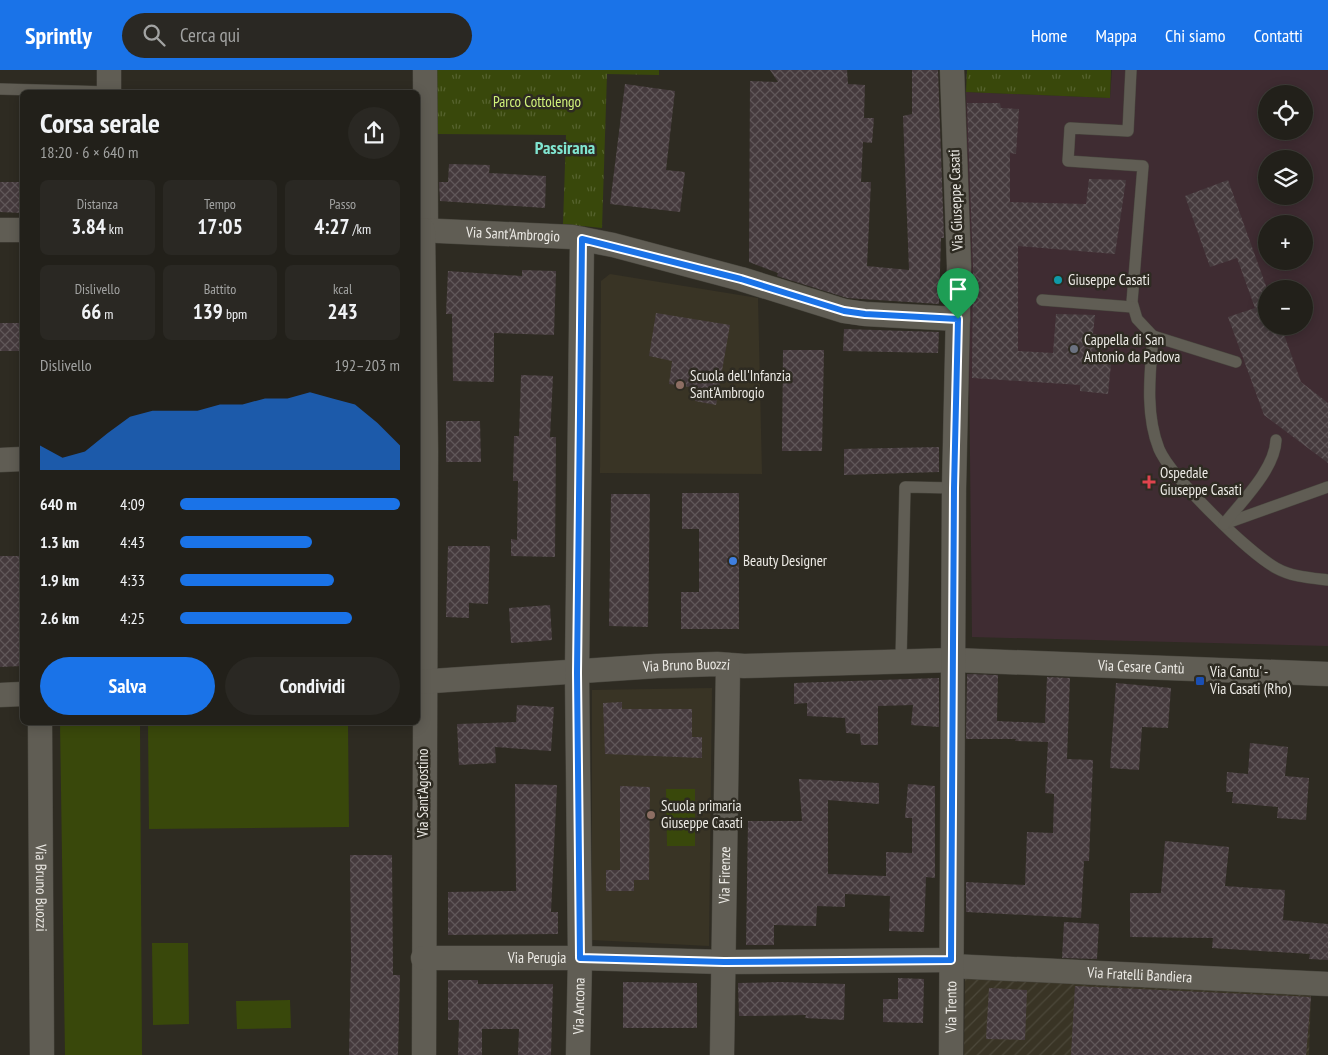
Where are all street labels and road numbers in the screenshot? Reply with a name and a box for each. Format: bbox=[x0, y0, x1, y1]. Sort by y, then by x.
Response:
street label: Via Giuseppe Casati bbox=[944, 149, 967, 252]
street label: Via Sant'Ambrogio bbox=[465, 222, 560, 245]
street label: Via Bruno Buozzi bbox=[641, 654, 731, 676]
street label: Via Cesare Cantù bbox=[1097, 655, 1185, 678]
street label: Via Sant'Agostino bbox=[413, 748, 432, 839]
street label: Via Bruno Buozzi bbox=[32, 843, 51, 932]
street label: Via Firenze bbox=[714, 846, 734, 905]
street label: Via Perugia bbox=[507, 948, 566, 967]
street label: Via Fratelli Bandiera bbox=[1086, 962, 1193, 987]
street label: Via Ancona bbox=[568, 977, 589, 1036]
street label: Via Trento bbox=[941, 981, 960, 1034]

